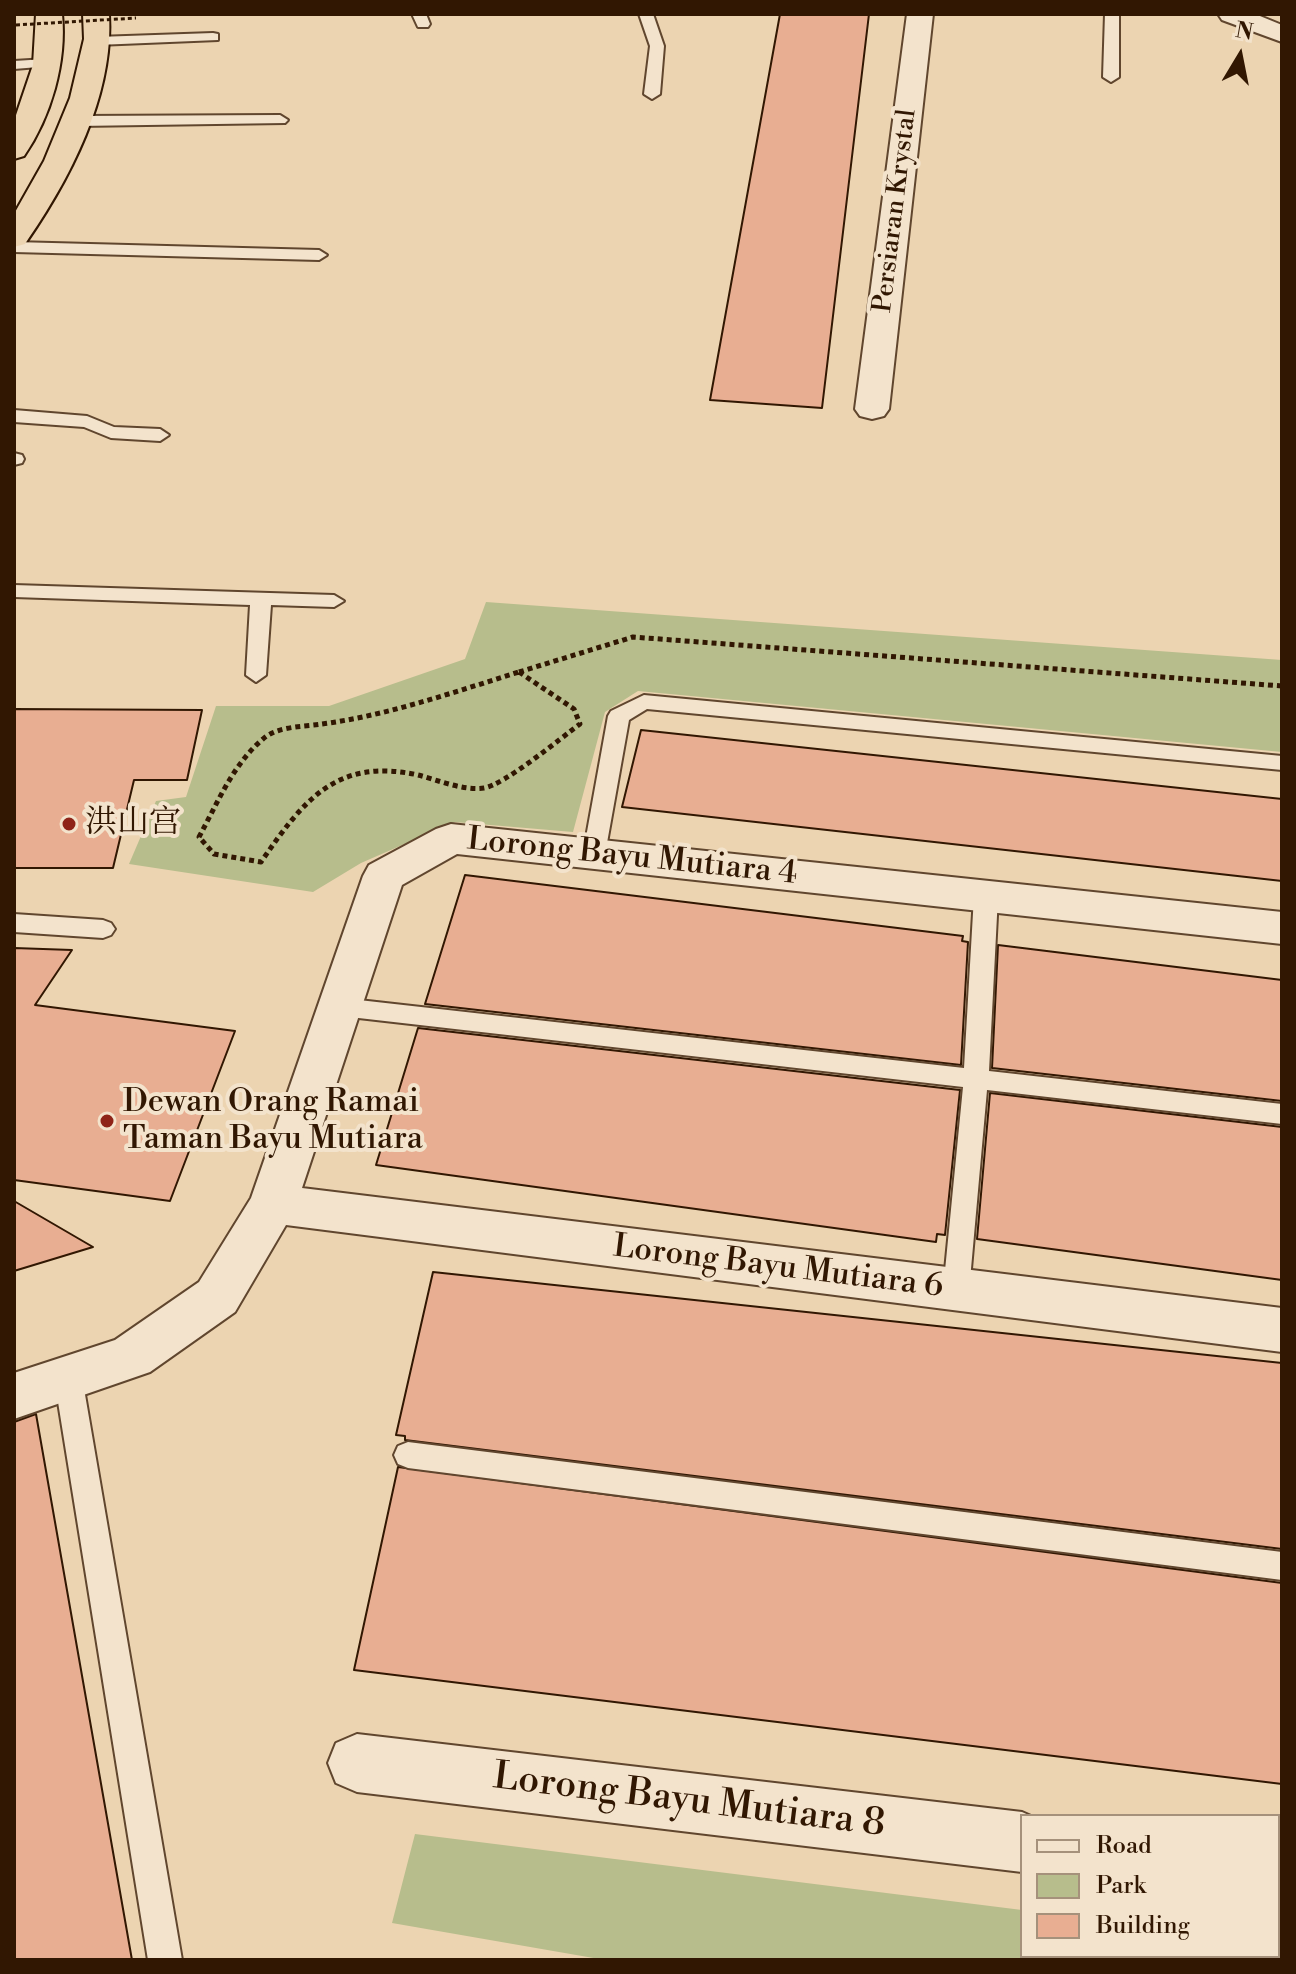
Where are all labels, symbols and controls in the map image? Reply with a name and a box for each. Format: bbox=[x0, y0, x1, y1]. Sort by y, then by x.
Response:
north arrow bbox=[1200, 16, 1280, 96]
text: N bbox=[1233, 17, 1255, 47]
street label: Persiaran Krystal bbox=[868, 108, 924, 314]
place label: 洪山宫 bbox=[85, 805, 181, 843]
marker: 洪山宫 bbox=[60, 815, 78, 833]
street label: Lorong Bayu Mutiara 4 bbox=[465, 822, 799, 894]
place label: Dewan Orang Ramai Taman Bayu Mutiara bbox=[123, 1084, 423, 1159]
marker: Dewan Orang Ramai Taman Bayu Mutiara bbox=[98, 1112, 116, 1130]
street label: Lorong Bayu Mutiara 6 bbox=[611, 1229, 945, 1307]
street label: Lorong Bayu Mutiara 8 bbox=[490, 1755, 888, 1849]
legend bbox=[1020, 1814, 1280, 1958]
text: Road bbox=[1096, 1831, 1152, 1861]
text: Park bbox=[1096, 1871, 1146, 1901]
text: Building bbox=[1096, 1911, 1190, 1941]

